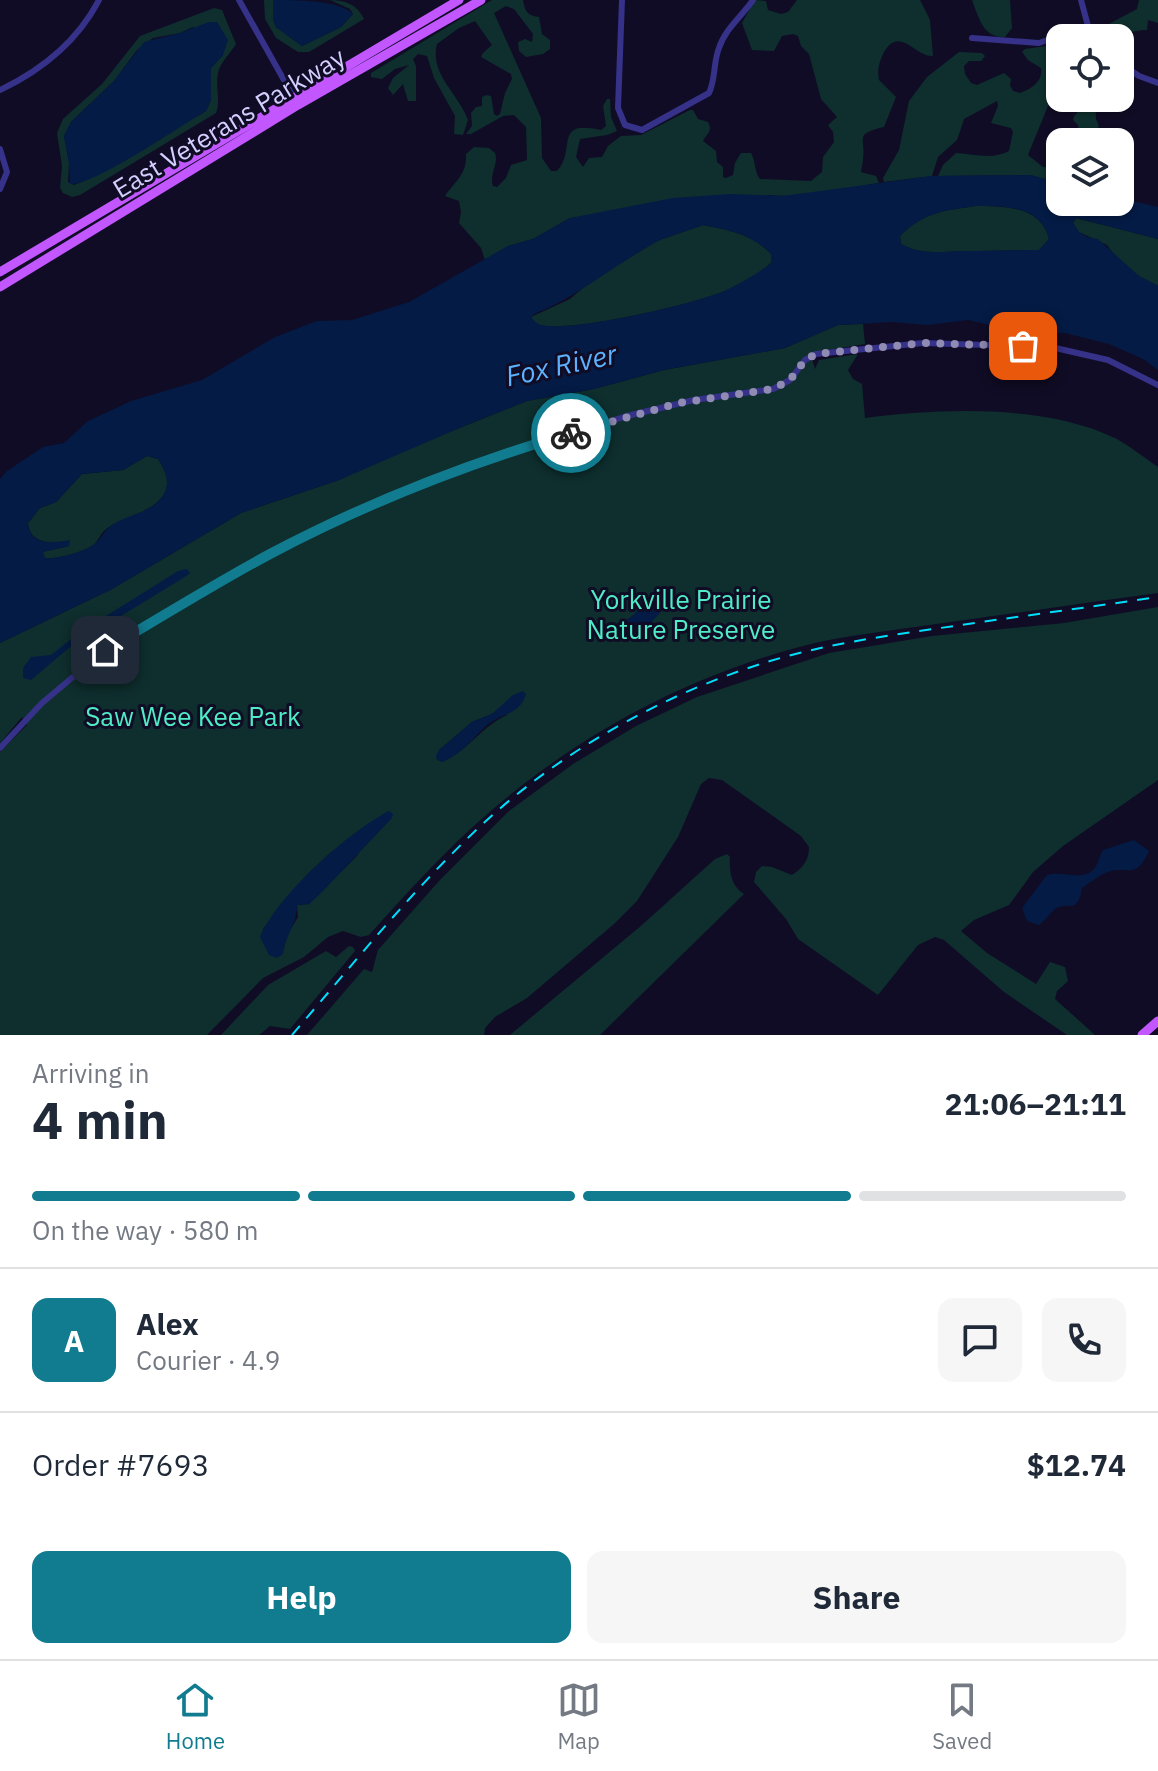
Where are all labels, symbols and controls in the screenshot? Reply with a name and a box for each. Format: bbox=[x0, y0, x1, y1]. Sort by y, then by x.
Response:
map controls bbox=[1046, 24, 1134, 216]
button: locate bbox=[1046, 24, 1134, 112]
street label: East Veterans Parkway bbox=[106, 39, 351, 205]
button: layers bbox=[1046, 128, 1134, 216]
pin bbox=[989, 312, 1057, 380]
icon: bag bbox=[1001, 324, 1045, 368]
water label: Fox River bbox=[502, 335, 621, 394]
courier bbox=[531, 393, 611, 473]
icon: bike bbox=[549, 411, 593, 455]
park label: Yorkville Prairie Nature Preserve bbox=[587, 582, 775, 646]
pin bbox=[71, 616, 139, 684]
icon: home bbox=[83, 628, 127, 672]
park label: Saw Wee Kee Park bbox=[85, 699, 301, 733]
text: Arriving in bbox=[32, 1056, 149, 1090]
text: 21:06–21:11 bbox=[945, 1084, 1126, 1123]
text: 4 min bbox=[32, 1086, 168, 1153]
text: On the way · 580 m bbox=[32, 1213, 258, 1247]
button: chat bbox=[938, 1298, 1022, 1382]
button: phone bbox=[1042, 1298, 1126, 1382]
text: Alex bbox=[136, 1304, 199, 1343]
text: A bbox=[64, 1321, 84, 1360]
text: Courier · 4.9 bbox=[136, 1343, 280, 1377]
text: Order #7693 bbox=[32, 1445, 209, 1484]
text: $12.74 bbox=[1027, 1445, 1126, 1484]
button: Help bbox=[32, 1551, 571, 1643]
button: Share bbox=[587, 1551, 1126, 1643]
tab: Home bbox=[166, 1678, 225, 1755]
tab: Map bbox=[557, 1678, 601, 1755]
tab: Saved bbox=[932, 1678, 992, 1755]

